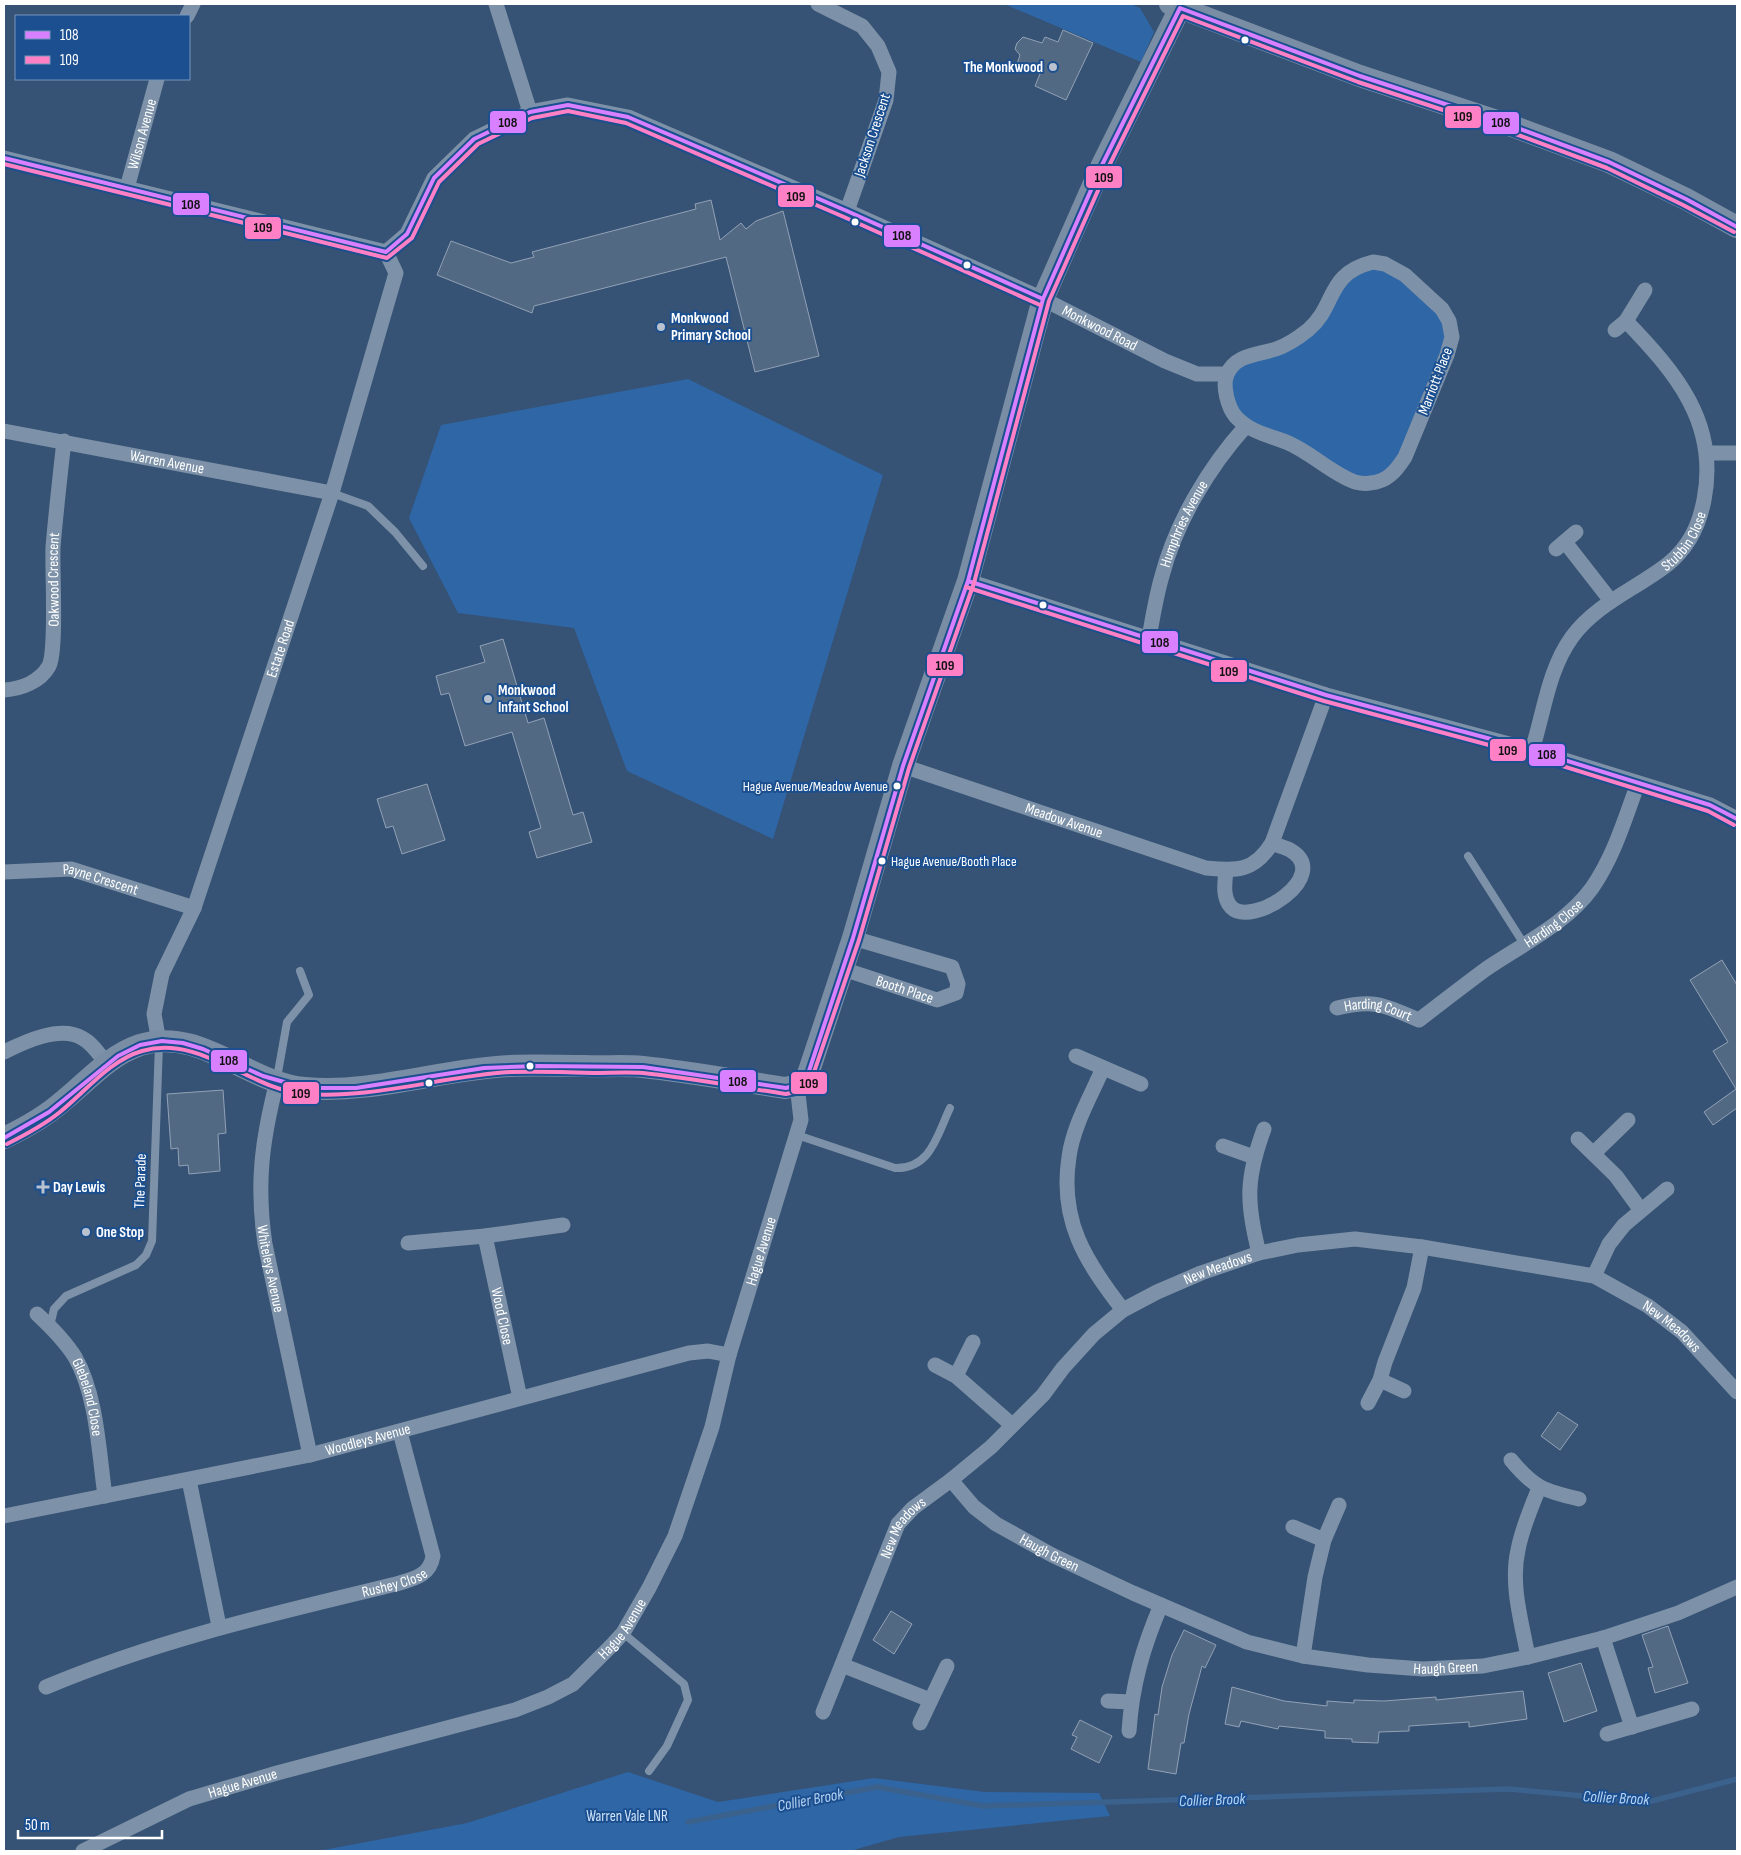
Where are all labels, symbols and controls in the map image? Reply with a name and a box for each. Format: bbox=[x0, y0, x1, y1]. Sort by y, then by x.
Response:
legend bbox=[15, 15, 190, 80]
text: 108 bbox=[60, 26, 79, 45]
unlabelled marker bbox=[1240, 35, 1250, 45]
text: 109 bbox=[60, 51, 79, 70]
place label: The Monkwood bbox=[963, 58, 1043, 77]
marker: The Monkwood bbox=[1047, 61, 1059, 73]
street label: Jackson Crescent bbox=[850, 91, 895, 180]
street label: Wilson Avenue bbox=[124, 97, 161, 172]
line badge: 109 bbox=[1444, 105, 1482, 129]
text: 109 bbox=[1454, 108, 1473, 125]
line badge: 108 bbox=[489, 110, 527, 134]
line badge: 108 bbox=[1482, 111, 1520, 135]
text: 108 bbox=[499, 114, 518, 131]
text: 108 bbox=[1492, 114, 1511, 131]
line badge: 109 bbox=[1085, 165, 1123, 189]
text: 109 bbox=[1095, 169, 1114, 186]
line badge: 109 bbox=[777, 184, 815, 208]
text: 109 bbox=[787, 188, 806, 205]
line badge: 108 bbox=[172, 192, 210, 216]
text: 108 bbox=[182, 196, 201, 213]
line badge: 109 bbox=[244, 216, 282, 240]
unlabelled marker bbox=[850, 217, 860, 227]
text: 109 bbox=[254, 219, 273, 236]
line badge: 108 bbox=[883, 224, 921, 248]
text: 108 bbox=[893, 227, 912, 244]
unlabelled marker bbox=[962, 260, 972, 270]
street label: Monkwood Road bbox=[1059, 301, 1140, 355]
place label: Monkwood Primary School bbox=[671, 309, 751, 345]
marker: Monkwood Primary School bbox=[655, 321, 667, 333]
street label: Marriott Place bbox=[1414, 345, 1457, 418]
street label: Warren Avenue bbox=[128, 446, 206, 479]
street label: Humphries Avenue bbox=[1156, 477, 1212, 570]
street label: Stubbin Close bbox=[1658, 509, 1711, 576]
street label: Oakwood Crescent bbox=[44, 531, 64, 627]
unlabelled marker bbox=[1038, 600, 1048, 610]
street label: Estate Road bbox=[262, 617, 299, 680]
line badge: 108 bbox=[1141, 630, 1179, 654]
text: 108 bbox=[1151, 634, 1170, 651]
line badge: 109 bbox=[926, 653, 964, 677]
text: 109 bbox=[936, 657, 955, 674]
line badge: 109 bbox=[1210, 659, 1248, 683]
text: 109 bbox=[1220, 663, 1239, 680]
place label: Monkwood Infant School bbox=[498, 681, 569, 717]
marker: Monkwood Infant School bbox=[482, 693, 494, 705]
line badge: 109 bbox=[1489, 738, 1527, 762]
text: 109 bbox=[1499, 742, 1518, 759]
line badge: 108 bbox=[1528, 743, 1566, 767]
text: 108 bbox=[1538, 746, 1557, 763]
place label: Hague Avenue/Meadow Avenue bbox=[743, 778, 888, 795]
marker: Hague Avenue/Meadow Avenue bbox=[892, 781, 902, 791]
street label: Meadow Avenue bbox=[1023, 799, 1105, 843]
place label: Hague Avenue/Booth Place bbox=[891, 853, 1017, 870]
marker: Hague Avenue/Booth Place bbox=[877, 856, 887, 866]
street label: Payne Crescent bbox=[62, 860, 141, 900]
street label: Harding Close bbox=[1521, 896, 1588, 952]
street label: Booth Place bbox=[873, 972, 936, 1008]
street label: Harding Court bbox=[1342, 995, 1415, 1026]
line badge: 108 bbox=[210, 1049, 248, 1073]
text: 108 bbox=[220, 1052, 239, 1069]
unlabelled marker bbox=[525, 1061, 535, 1071]
line badge: 108 bbox=[719, 1069, 757, 1093]
line badge: 109 bbox=[790, 1071, 828, 1095]
text: 108 bbox=[729, 1073, 748, 1090]
text: 109 bbox=[800, 1075, 819, 1092]
unlabelled marker bbox=[424, 1078, 434, 1088]
line badge: 109 bbox=[282, 1081, 320, 1105]
text: 109 bbox=[292, 1085, 311, 1102]
street label: The Parade bbox=[130, 1153, 151, 1209]
place label: Day Lewis bbox=[53, 1178, 106, 1197]
marker: Day Lewis bbox=[37, 1181, 49, 1193]
street label: Hague Avenue bbox=[742, 1215, 781, 1288]
place label: One Stop bbox=[96, 1223, 144, 1242]
street label: Whiteleys Avenue bbox=[253, 1224, 288, 1314]
marker: One Stop bbox=[80, 1226, 92, 1238]
street label: New Meadows bbox=[1181, 1247, 1254, 1289]
street label: Wood Close bbox=[486, 1286, 517, 1347]
street label: New Meadows bbox=[1639, 1296, 1705, 1357]
street label: Glebeland Close bbox=[67, 1355, 107, 1437]
street label: Woodleys Avenue bbox=[323, 1419, 413, 1460]
street label: New Meadows bbox=[876, 1493, 930, 1561]
street label: Haugh Green bbox=[1016, 1530, 1082, 1576]
street label: Rushey Close bbox=[360, 1564, 431, 1602]
street label: Hague Avenue bbox=[594, 1595, 651, 1664]
street label: Haugh Green bbox=[1413, 1657, 1478, 1679]
street label: Hague Avenue bbox=[206, 1764, 279, 1803]
water label: Collier Brook bbox=[776, 1785, 846, 1816]
water label: Collier Brook bbox=[1582, 1787, 1651, 1810]
water label: Collier Brook bbox=[1178, 1790, 1247, 1811]
park label: Warren Vale LNR bbox=[586, 1807, 668, 1826]
scale bar bbox=[18, 1808, 161, 1840]
text: 50 m bbox=[25, 1816, 50, 1835]

